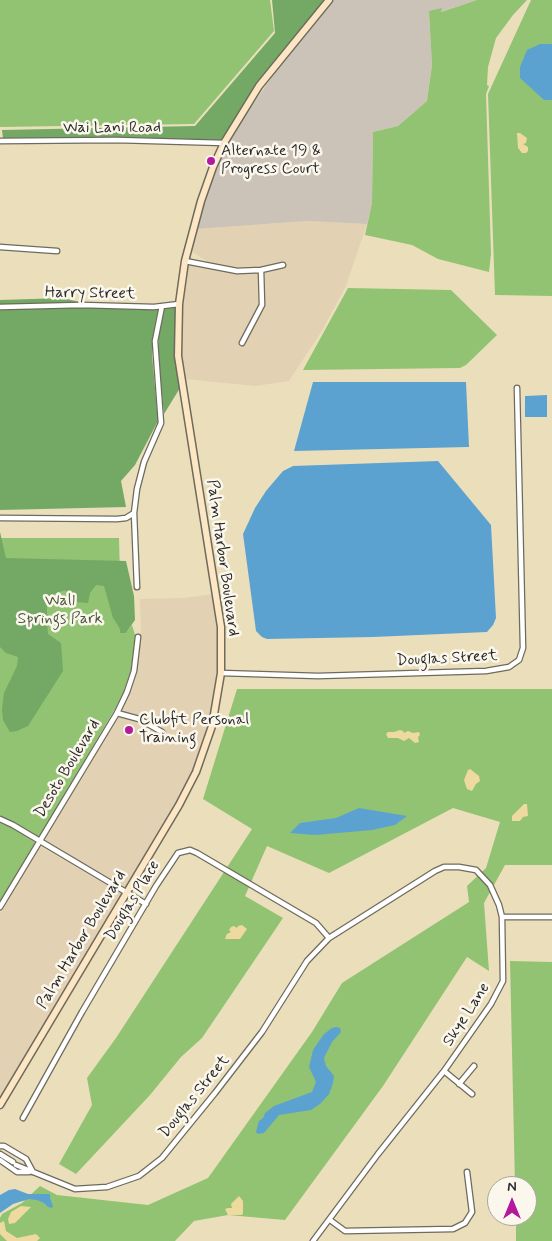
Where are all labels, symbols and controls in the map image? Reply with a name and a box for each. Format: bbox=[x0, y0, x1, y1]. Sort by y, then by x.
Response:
street label: Wai Lani Road bbox=[63, 119, 161, 139]
place label: Alternate 19 & Progress Court bbox=[221, 142, 321, 180]
marker: Alternate 19 & Progress Court bbox=[205, 155, 217, 167]
street label: Harry Street bbox=[45, 284, 135, 304]
street label: Palm Harbor Boulevard bbox=[202, 479, 242, 637]
park label: Wall Springs Park bbox=[18, 592, 102, 630]
street label: Douglas Street bbox=[396, 647, 498, 671]
place label: Clubfit Personal Training bbox=[139, 711, 249, 749]
street label: Desoto Boulevard bbox=[31, 716, 105, 822]
marker: Clubfit Personal Training bbox=[123, 724, 135, 736]
street label: Douglas Place bbox=[102, 857, 164, 945]
street label: Palm Harbor Boulevard bbox=[33, 867, 131, 1013]
street label: Skye Lane bbox=[439, 980, 495, 1050]
street label: Douglas Street bbox=[156, 1052, 234, 1142]
north arrow bbox=[487, 1176, 537, 1226]
text: N bbox=[507, 1178, 517, 1196]

